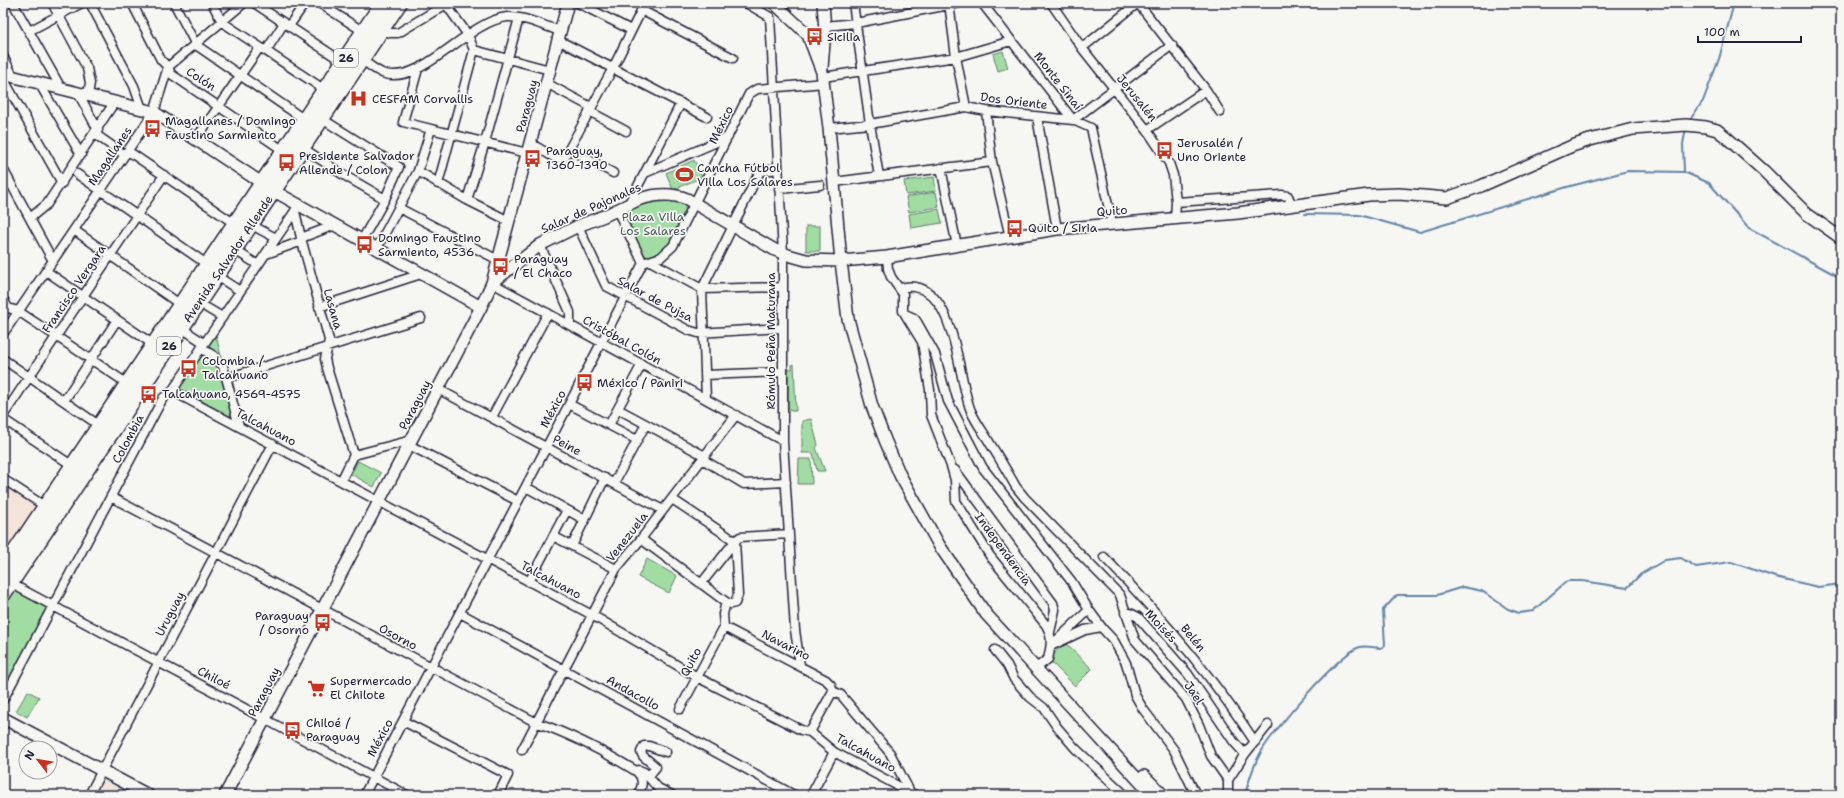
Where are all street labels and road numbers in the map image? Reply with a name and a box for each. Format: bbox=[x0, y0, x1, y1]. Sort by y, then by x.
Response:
road number: 26 bbox=[334, 49, 358, 67]
street label: Monte Sinaí bbox=[1030, 49, 1086, 114]
street label: Colón bbox=[183, 63, 219, 95]
street label: Jerusalén bbox=[1113, 71, 1161, 125]
street label: Paraguay bbox=[512, 78, 542, 134]
street label: Dos Oriente bbox=[979, 89, 1049, 113]
street label: México bbox=[705, 103, 737, 147]
street label: Magallanes bbox=[84, 123, 136, 189]
street label: Salar de Pajonales bbox=[538, 179, 644, 237]
street label: Avenida Salvador Allende bbox=[179, 192, 277, 326]
street label: Quito bbox=[1096, 202, 1128, 220]
street label: Francisco Vergara bbox=[38, 241, 110, 336]
street label: Salar de Pujsa bbox=[615, 272, 696, 326]
street label: Rómulo Peña Maturana bbox=[763, 272, 779, 410]
street label: Lasana bbox=[320, 287, 347, 332]
street label: Cristóbal Colón bbox=[580, 312, 664, 368]
road number: 26 bbox=[157, 337, 181, 355]
street label: Paraguay bbox=[395, 377, 435, 433]
street label: México bbox=[536, 387, 570, 431]
street label: Talcahuano bbox=[233, 404, 299, 450]
street label: Colombia bbox=[109, 411, 148, 466]
street label: Peine bbox=[550, 431, 584, 459]
street label: Venezuela bbox=[602, 508, 652, 565]
street label: Independencia bbox=[971, 509, 1035, 589]
street label: Talcahuano bbox=[518, 557, 584, 603]
street label: Uruguay bbox=[152, 589, 188, 639]
street label: Moisés bbox=[1141, 606, 1181, 646]
street label: Osorno bbox=[376, 620, 420, 654]
street label: Belén bbox=[1177, 621, 1209, 655]
street label: Navarino bbox=[759, 626, 813, 664]
street label: Quito bbox=[677, 645, 705, 679]
street label: Chiloé bbox=[195, 663, 234, 693]
street label: Paraguay bbox=[244, 664, 284, 720]
street label: Andacollo bbox=[604, 672, 662, 714]
street label: Jael bbox=[1180, 678, 1208, 708]
street label: México bbox=[363, 716, 397, 760]
street label: Talcahuano bbox=[833, 730, 899, 776]

